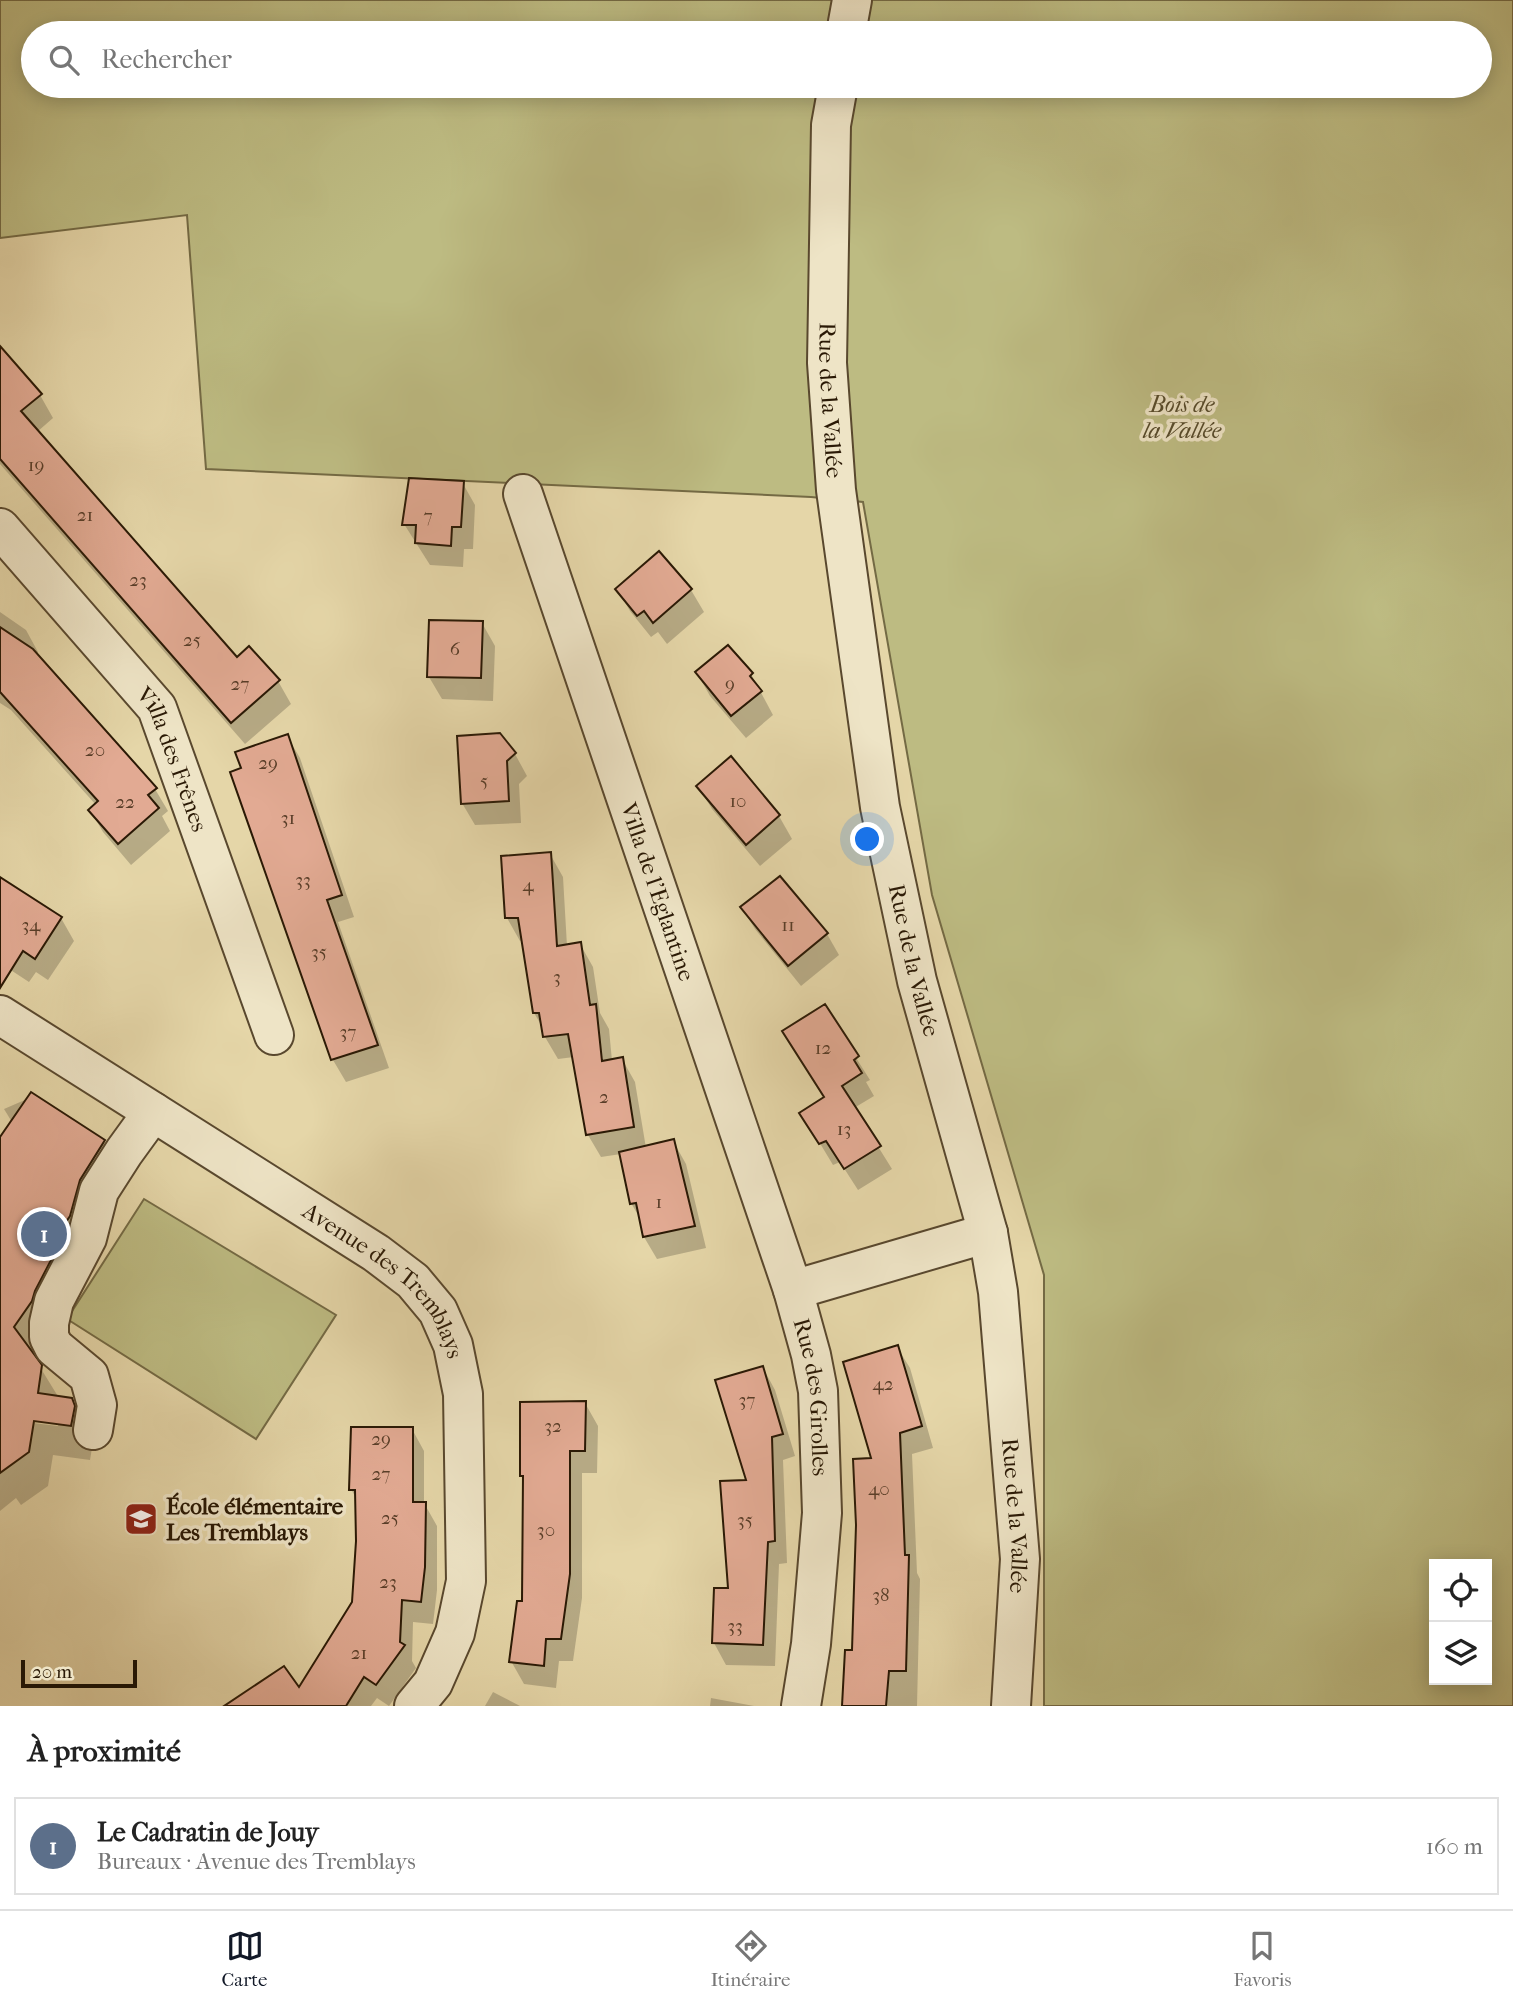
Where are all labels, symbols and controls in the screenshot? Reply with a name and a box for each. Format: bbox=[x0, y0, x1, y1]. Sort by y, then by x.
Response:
search box bbox=[21, 21, 1492, 98]
icon: search bbox=[45, 41, 83, 79]
text: Rechercher bbox=[101, 44, 232, 75]
street label: Rue de la Vallée bbox=[814, 322, 849, 479]
park label: Bois de la Vallée bbox=[1142, 391, 1222, 444]
house number: 19 bbox=[28, 454, 44, 476]
house number: 21 bbox=[77, 504, 93, 526]
house number: 7 bbox=[423, 505, 433, 527]
house number: 23 bbox=[129, 569, 147, 591]
house number: 25 bbox=[183, 629, 201, 651]
house number: 6 bbox=[450, 638, 461, 660]
house number: 27 bbox=[231, 673, 249, 695]
house number: 9 bbox=[725, 673, 735, 695]
street label: Villa des Frênes bbox=[131, 680, 214, 835]
house number: 20 bbox=[85, 739, 105, 761]
house number: 29 bbox=[258, 752, 278, 774]
house number: 5 bbox=[480, 770, 488, 792]
house number: 10 bbox=[729, 790, 747, 812]
house number: 22 bbox=[115, 791, 135, 813]
street label: Villa de l'Eglantine bbox=[615, 798, 701, 984]
house number: 31 bbox=[281, 807, 295, 829]
your location bbox=[850, 822, 884, 856]
house number: 33 bbox=[295, 869, 311, 891]
house number: 4 bbox=[522, 874, 534, 896]
street label: Rue de la Vallée bbox=[883, 882, 945, 1040]
house number: 34 bbox=[21, 914, 41, 936]
house number: 11 bbox=[781, 914, 795, 936]
house number: 35 bbox=[311, 941, 327, 963]
house number: 3 bbox=[553, 966, 561, 988]
house number: 37 bbox=[340, 1021, 356, 1043]
house number: 12 bbox=[815, 1037, 832, 1059]
house number: 2 bbox=[599, 1086, 609, 1108]
house number: 13 bbox=[837, 1118, 851, 1140]
house number: 1 bbox=[656, 1191, 662, 1213]
street label: Avenue des Tremblays bbox=[297, 1196, 469, 1361]
pin: 1 bbox=[21, 1208, 67, 1260]
street label: Rue des Girolles bbox=[788, 1315, 834, 1477]
house number: 42 bbox=[873, 1373, 894, 1395]
house number: 37 bbox=[739, 1389, 755, 1411]
house number: 32 bbox=[544, 1415, 562, 1437]
house number: 29 bbox=[371, 1428, 391, 1450]
street label: Rue de la Vallée bbox=[997, 1437, 1034, 1594]
house number: 27 bbox=[372, 1463, 390, 1485]
house number: 40 bbox=[868, 1478, 890, 1500]
place label: École élémentaire Les Tremblays bbox=[166, 1492, 344, 1546]
school or university icon: École élémentaire Les Tremblays bbox=[122, 1500, 160, 1538]
house number: 25 bbox=[381, 1507, 399, 1529]
house number: 35 bbox=[737, 1509, 753, 1531]
house number: 30 bbox=[537, 1519, 555, 1541]
map controls bbox=[1429, 1559, 1492, 1685]
button: locate bbox=[1429, 1559, 1492, 1622]
house number: 23 bbox=[379, 1571, 397, 1593]
house number: 38 bbox=[872, 1584, 890, 1606]
house number: 33 bbox=[727, 1615, 743, 1637]
button: layers bbox=[1429, 1622, 1492, 1685]
house number: 21 bbox=[351, 1642, 367, 1664]
scale bar bbox=[21, 1657, 136, 1689]
text: 20 m bbox=[32, 1661, 72, 1683]
text: À proximité bbox=[28, 1734, 181, 1769]
text: Le Cadratin de Jouy bbox=[97, 1817, 319, 1848]
text: 1 bbox=[49, 1833, 57, 1860]
text: 160 m bbox=[1426, 1833, 1483, 1860]
text: Bureaux · Avenue des Tremblays bbox=[97, 1848, 416, 1875]
tab: Carte bbox=[222, 1927, 268, 1991]
tab: Itinéraire bbox=[711, 1927, 790, 1991]
tab: Favoris bbox=[1234, 1927, 1291, 1991]

